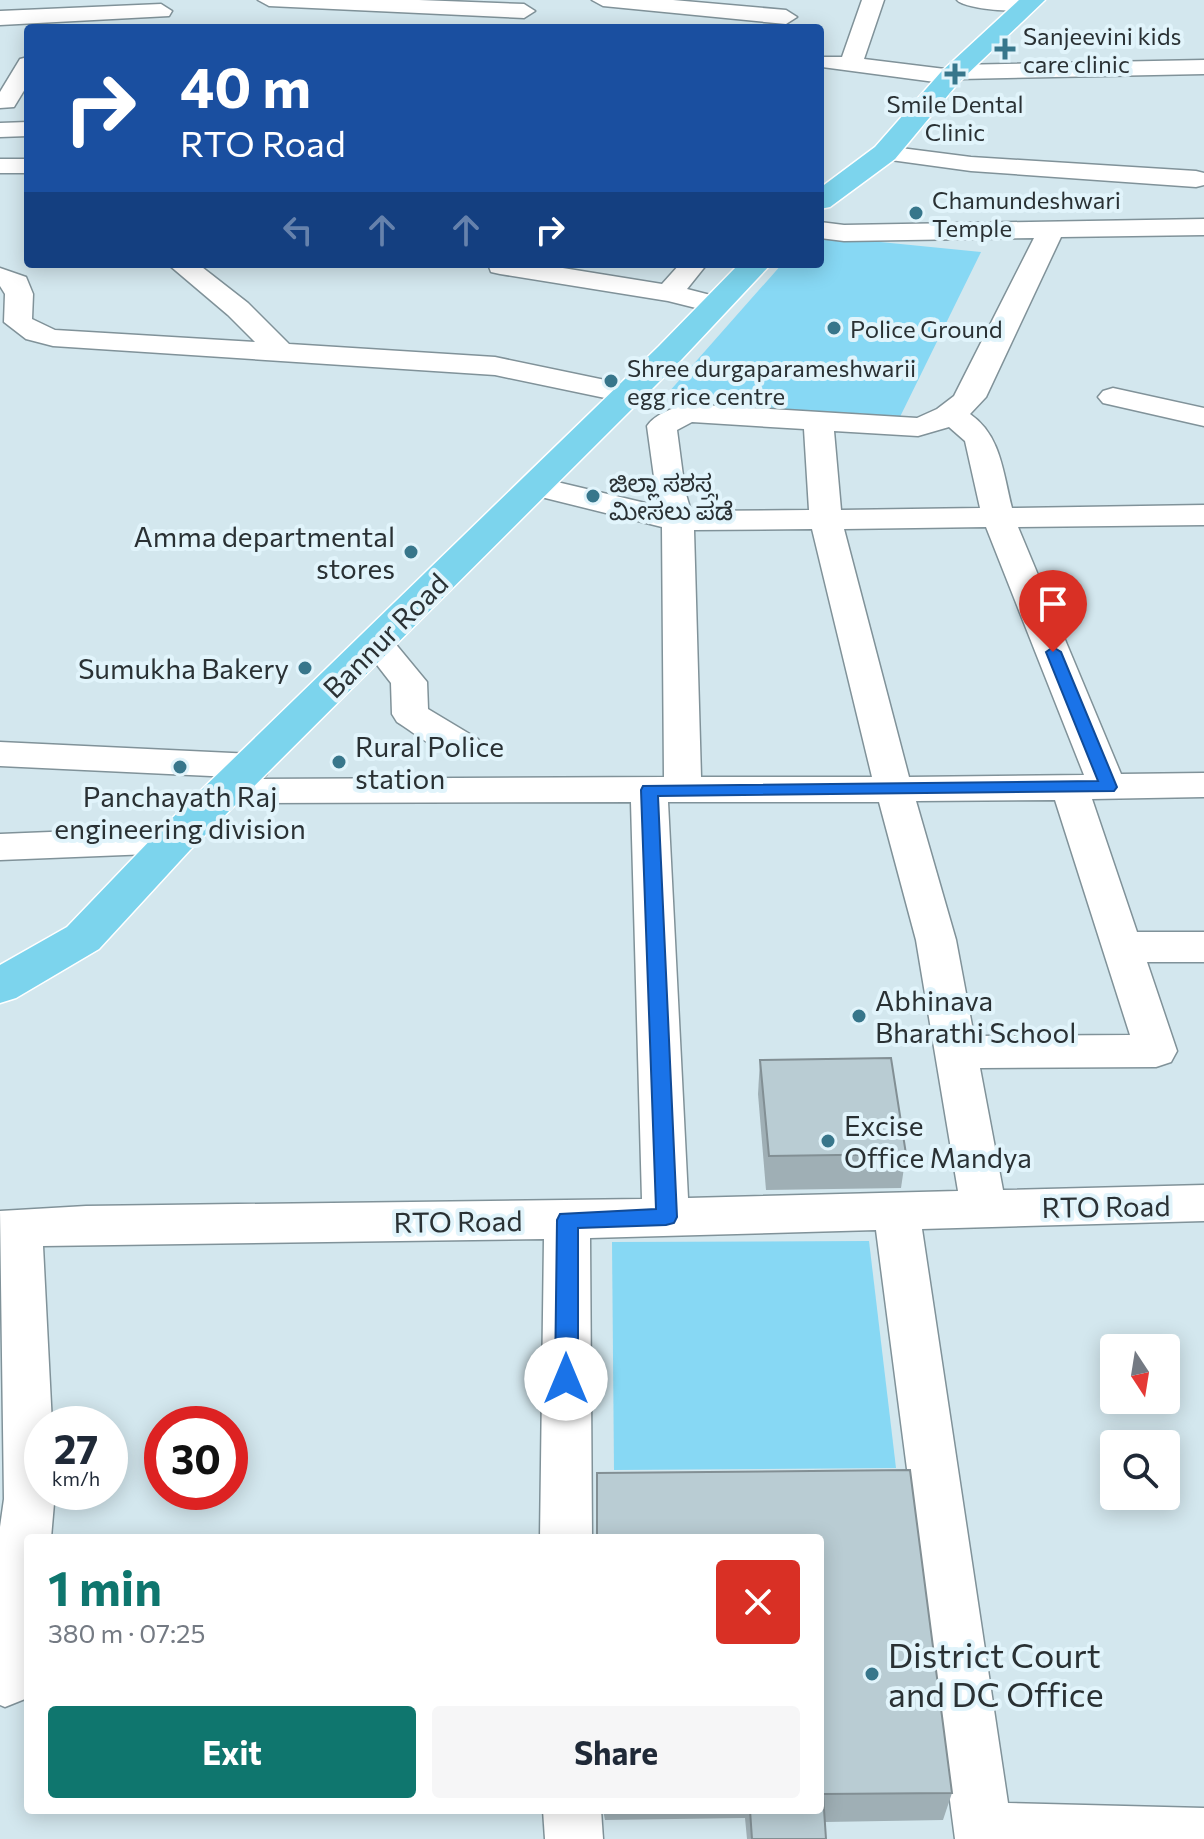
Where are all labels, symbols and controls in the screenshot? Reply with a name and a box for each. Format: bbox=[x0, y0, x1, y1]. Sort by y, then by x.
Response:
place label: Sanjeevini kids care clinic bbox=[1023, 21, 1181, 78]
marker: Sanjeevini kids care clinic bbox=[994, 38, 1016, 60]
text: 40 m bbox=[180, 51, 311, 120]
icon: right bbox=[48, 56, 152, 160]
marker: Smile Dental Clinic bbox=[944, 63, 966, 85]
place label: Smile Dental Clinic bbox=[886, 89, 1024, 146]
text: RTO Road bbox=[180, 120, 346, 164]
place label: Chamundeshwari Temple bbox=[932, 185, 1121, 242]
marker: Chamundeshwari Temple bbox=[907, 204, 925, 222]
icon: left bbox=[276, 208, 320, 252]
icon: ahead bbox=[360, 208, 404, 252]
icon: ahead bbox=[444, 208, 488, 252]
icon: right bbox=[528, 208, 572, 252]
place label: Police Ground bbox=[850, 314, 1003, 343]
marker: Police Ground bbox=[825, 319, 843, 337]
place label: Shree durgaparameshwarii egg rice centre bbox=[627, 353, 916, 410]
marker: Shree durgaparameshwarii egg rice centre bbox=[602, 372, 620, 390]
place label: ಜಿಲ್ಲಾ ಸಶಸ್ತ್ರ ಮೀಸಲು ಪಡೆ bbox=[609, 468, 733, 525]
marker: ಜಿಲ್ಲಾ ಸಶಸ್ತ್ರ ಮೀಸಲು ಪಡೆ bbox=[584, 487, 602, 505]
place label: Amma departmental stores bbox=[134, 519, 395, 585]
marker: Amma departmental stores bbox=[402, 543, 420, 561]
street label: Bannur Road bbox=[316, 566, 454, 704]
pin bbox=[1019, 570, 1087, 652]
icon: arrive bbox=[1031, 582, 1075, 626]
place label: Sumukha Bakery bbox=[78, 651, 289, 685]
marker: Sumukha Bakery bbox=[296, 659, 314, 677]
place label: Rural Police station bbox=[355, 729, 504, 795]
marker: Rural Police station bbox=[330, 753, 348, 771]
marker: Panchayath Raj engineering division bbox=[171, 758, 189, 776]
place label: Panchayath Raj engineering division bbox=[54, 779, 306, 845]
place label: Abhinava Bharathi School bbox=[875, 983, 1076, 1049]
marker: Abhinava Bharathi School bbox=[850, 1007, 868, 1025]
place label: Excise Office Mandya bbox=[844, 1108, 1032, 1174]
marker: Excise Office Mandya bbox=[819, 1132, 837, 1150]
street label: RTO Road bbox=[1041, 1188, 1171, 1224]
street label: RTO Road bbox=[393, 1203, 523, 1239]
north arrow bbox=[1100, 1334, 1180, 1414]
map controls bbox=[1100, 1334, 1180, 1510]
position arrow bbox=[524, 1337, 608, 1421]
speed limit sign: 30 bbox=[144, 1406, 248, 1510]
text: 27 bbox=[54, 1423, 98, 1472]
button: search bbox=[1100, 1430, 1180, 1510]
text: km/h bbox=[52, 1466, 100, 1490]
text: 1 min bbox=[48, 1557, 162, 1616]
button: close bbox=[716, 1560, 800, 1644]
text: 380 m · 07:25 bbox=[48, 1617, 205, 1648]
place label: District Court and DC Office bbox=[888, 1633, 1104, 1714]
marker: District Court and DC Office bbox=[863, 1665, 881, 1683]
button: Exit bbox=[48, 1706, 416, 1798]
button: Share bbox=[432, 1706, 800, 1798]

